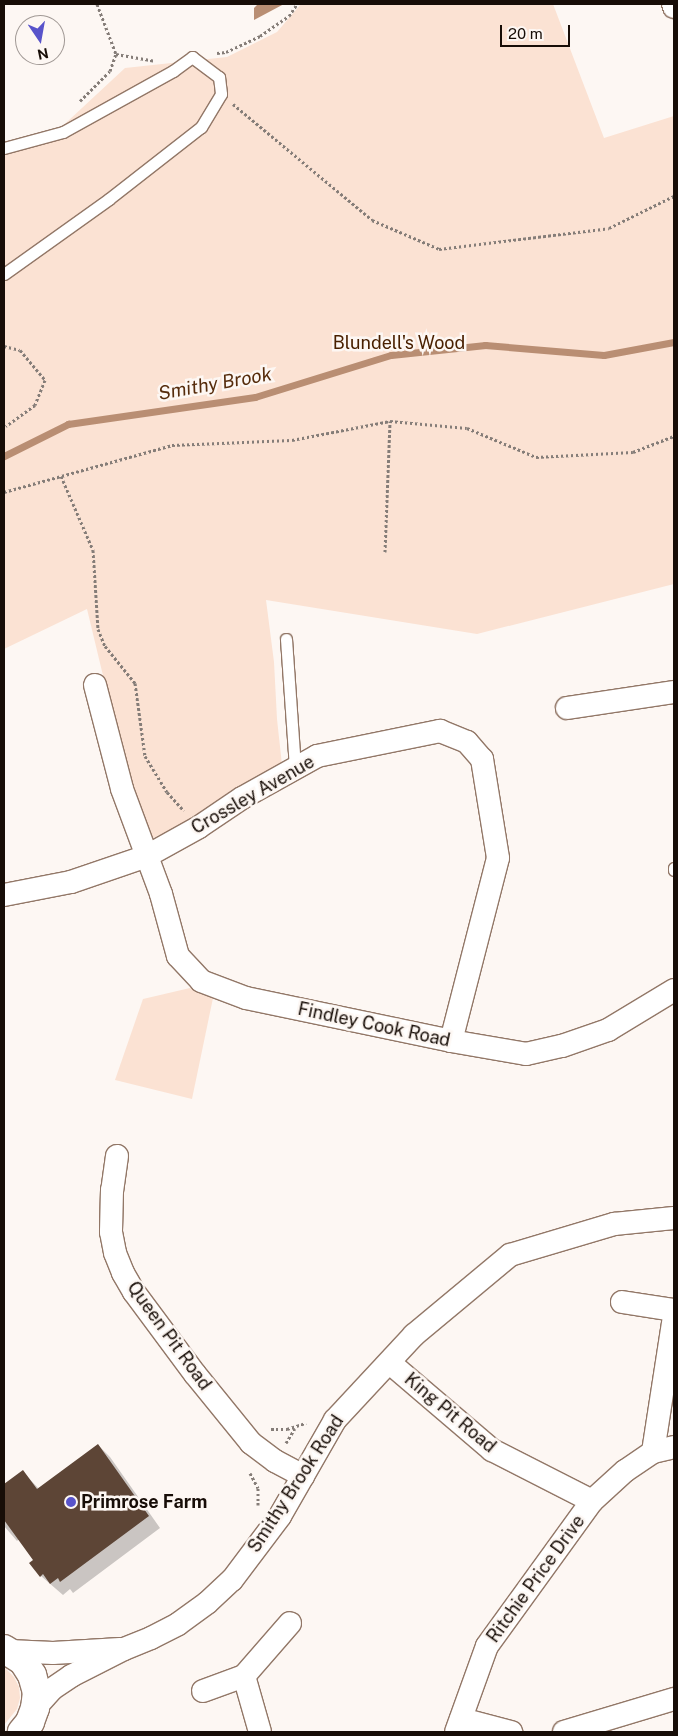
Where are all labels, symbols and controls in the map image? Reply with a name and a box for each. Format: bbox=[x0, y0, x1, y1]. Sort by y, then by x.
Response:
north arrow bbox=[15, 15, 65, 65]
scale bar bbox=[503, 15, 573, 47]
text: 20 m bbox=[508, 25, 543, 42]
text: N bbox=[36, 45, 50, 63]
park label: Blundell's Wood bbox=[333, 332, 465, 354]
water label: Smithy Brook bbox=[156, 363, 274, 405]
street label: Crossley Avenue bbox=[188, 751, 318, 839]
street label: Findley Cook Road bbox=[296, 998, 452, 1052]
street label: Queen Pit Road bbox=[122, 1277, 216, 1395]
street label: King Pit Road bbox=[400, 1368, 500, 1458]
street label: Smithy Brook Road bbox=[243, 1411, 349, 1557]
place label: Primrose Farm bbox=[81, 1491, 207, 1513]
marker: Primrose Farm bbox=[65, 1496, 77, 1508]
street label: Ritchie Price Drive bbox=[482, 1511, 590, 1647]

